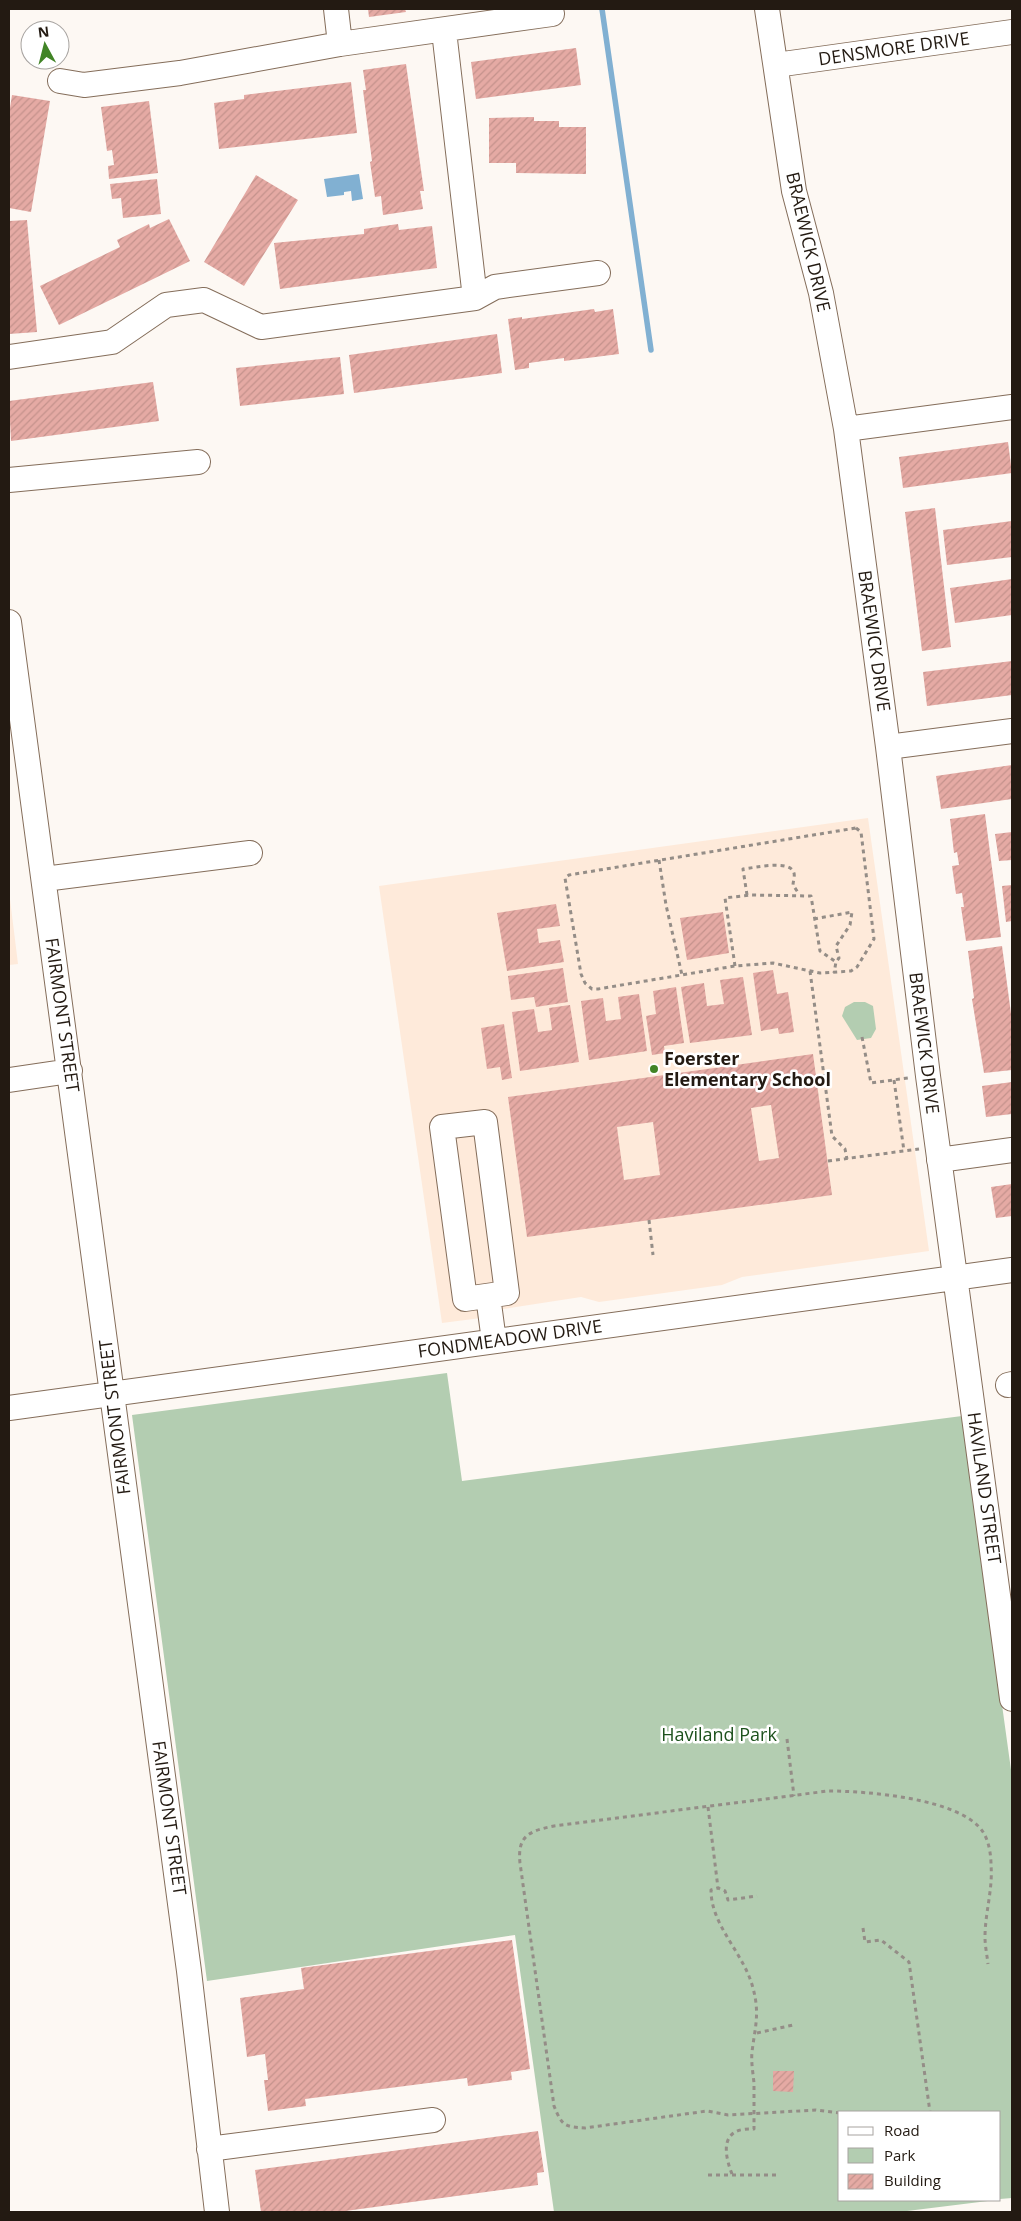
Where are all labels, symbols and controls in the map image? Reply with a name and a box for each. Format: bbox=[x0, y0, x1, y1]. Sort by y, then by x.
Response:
north arrow bbox=[20, 20, 70, 70]
text: N bbox=[37, 21, 50, 42]
street label: DENSMORE DRIVE bbox=[817, 26, 971, 70]
street label: BRAEWICK DRIVE bbox=[781, 170, 837, 314]
street label: BRAEWICK DRIVE bbox=[853, 569, 897, 713]
street label: FAIRMONT STREET bbox=[40, 936, 86, 1094]
street label: BRAEWICK DRIVE bbox=[904, 971, 946, 1115]
place label: Foerster Elementary School bbox=[664, 1046, 831, 1091]
marker: Foerster Elementary School bbox=[648, 1063, 660, 1075]
street label: FONDMEADOW DRIVE bbox=[416, 1313, 604, 1363]
street label: FAIRMONT STREET bbox=[93, 1338, 135, 1496]
street label: HAVILAND STREET bbox=[962, 1410, 1008, 1566]
park label: Haviland Park bbox=[661, 1722, 777, 1746]
street label: FAIRMONT STREET bbox=[147, 1739, 193, 1897]
legend bbox=[838, 2111, 1001, 2201]
text: Road bbox=[884, 2120, 920, 2140]
text: Park bbox=[884, 2145, 915, 2165]
text: Building bbox=[884, 2170, 941, 2190]

